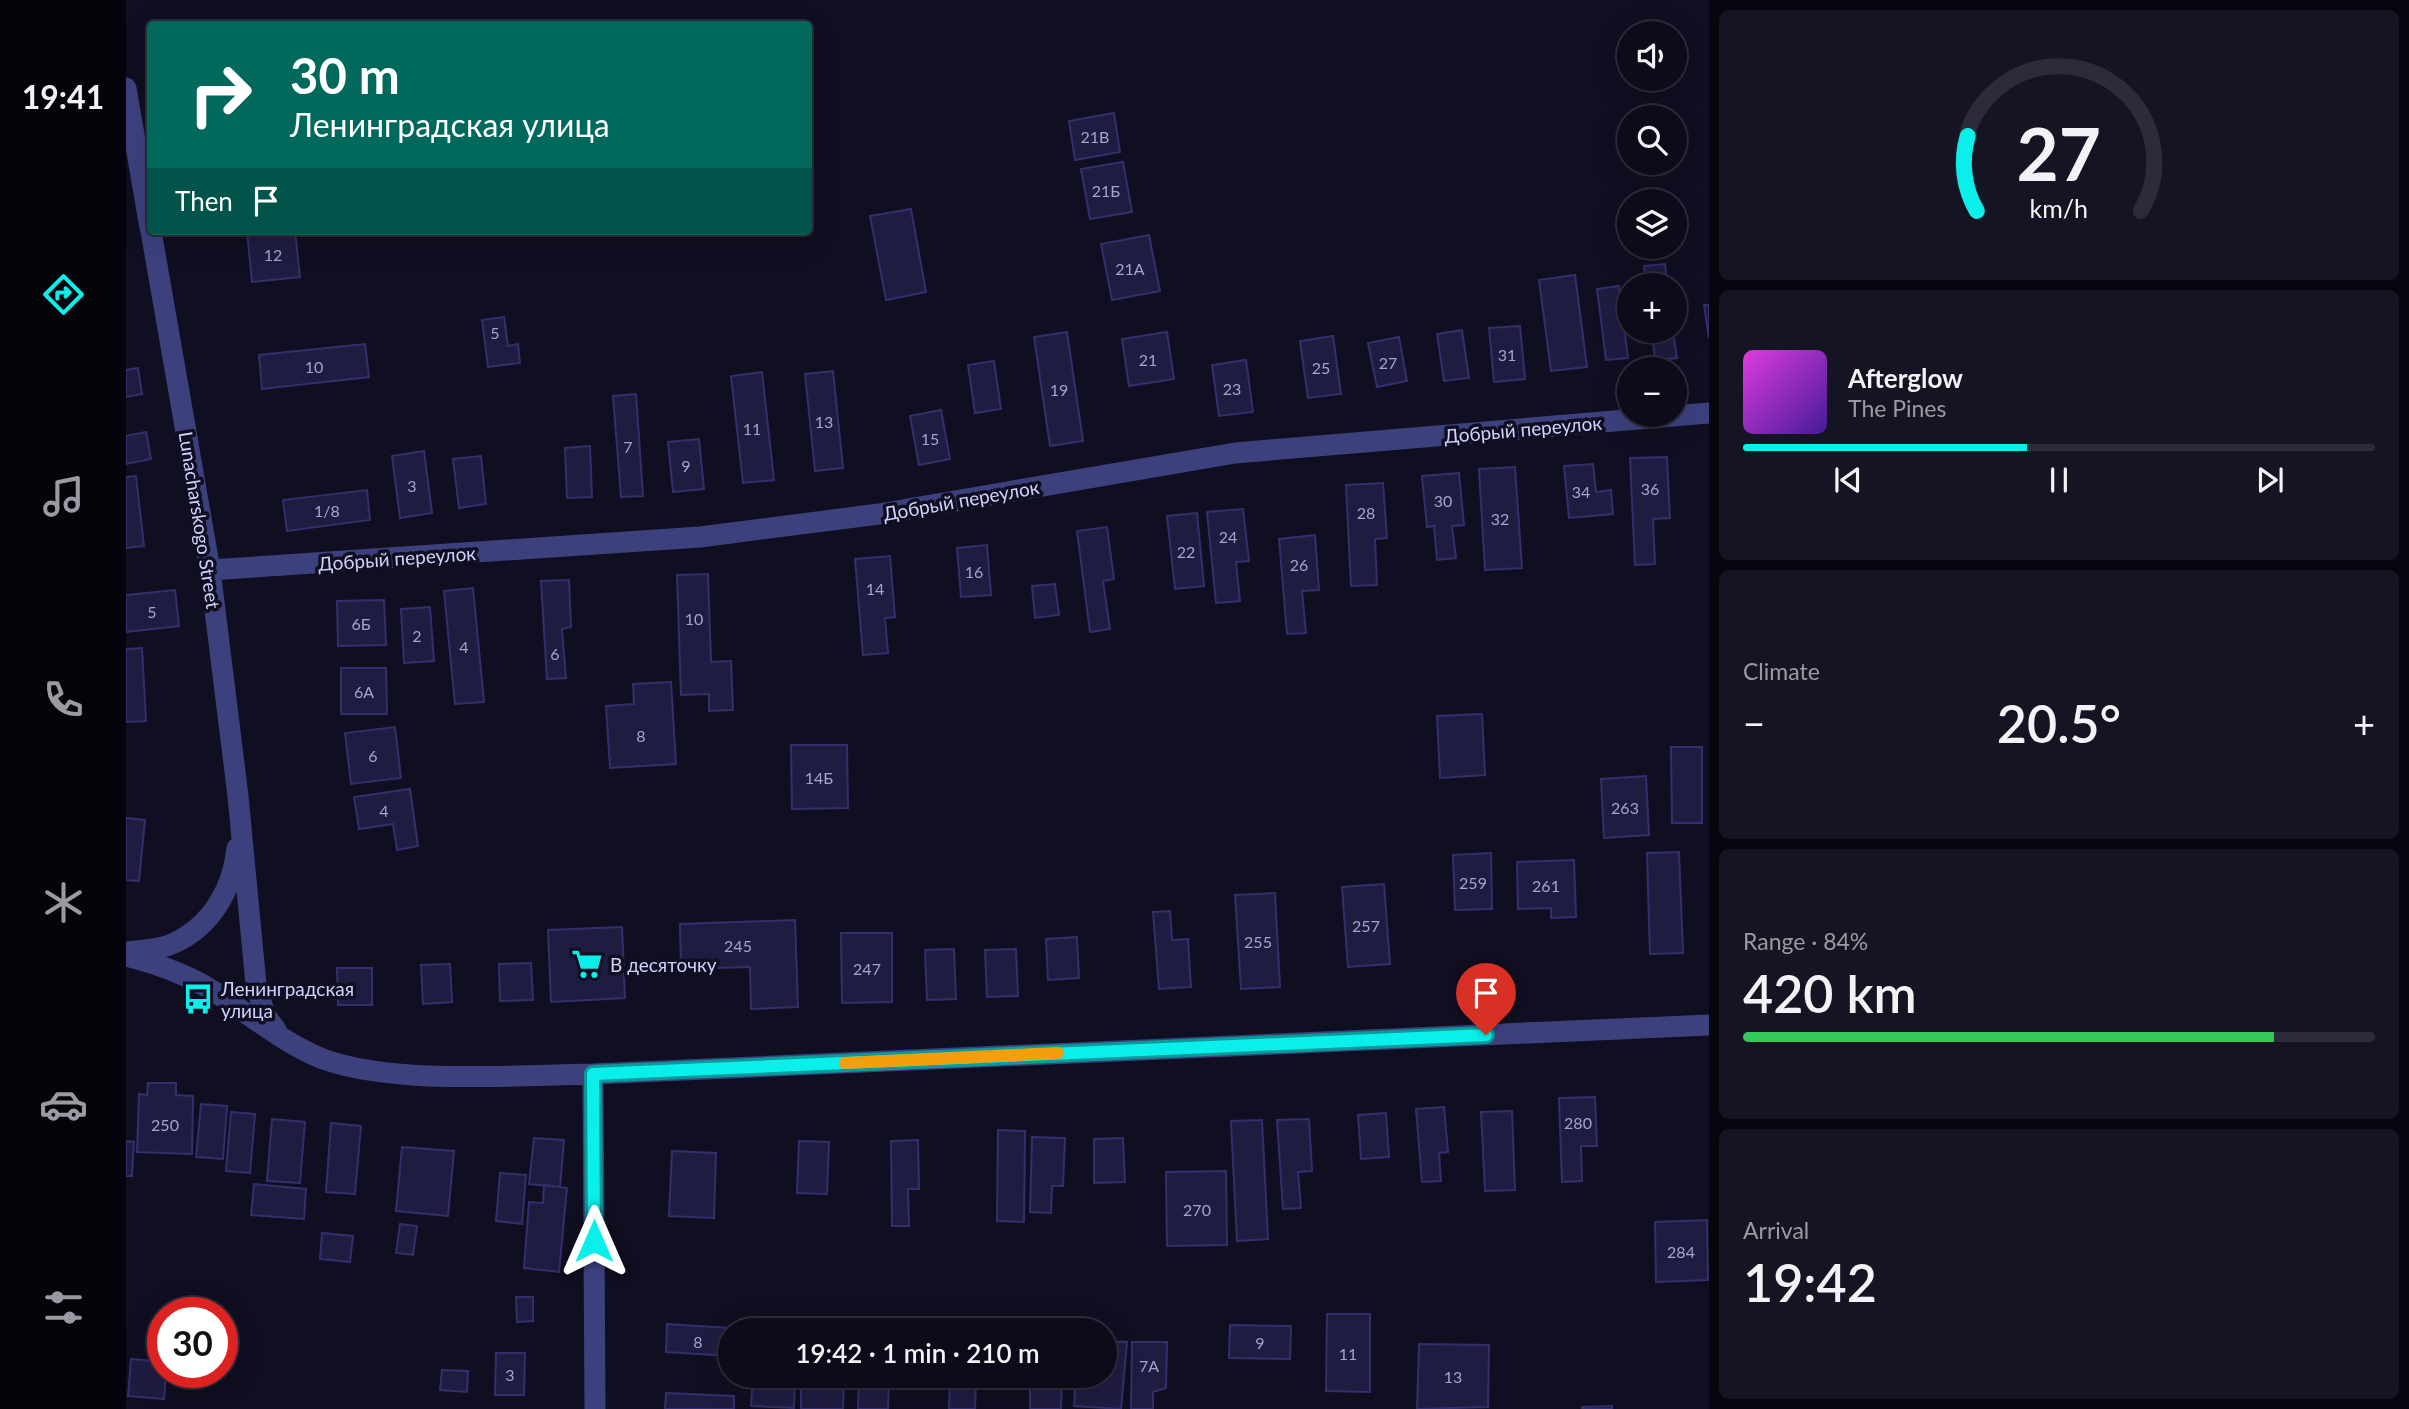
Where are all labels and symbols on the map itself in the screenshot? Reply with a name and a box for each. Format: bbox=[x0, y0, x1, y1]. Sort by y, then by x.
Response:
house number: 21В bbox=[1081, 127, 1109, 146]
house number: 21Б bbox=[1092, 181, 1120, 200]
house number: 12 bbox=[264, 245, 282, 264]
house number: 21А bbox=[1115, 259, 1145, 278]
house number: 5 bbox=[490, 323, 500, 342]
house number: 31 bbox=[1498, 345, 1516, 364]
house number: 21 bbox=[1139, 350, 1157, 369]
house number: 27 bbox=[1379, 353, 1397, 372]
house number: 10 bbox=[305, 357, 323, 376]
house number: 25 bbox=[1312, 358, 1330, 377]
house number: 23 bbox=[1223, 379, 1241, 398]
house number: 19 bbox=[1050, 380, 1068, 399]
street label: Добрый переулок bbox=[1443, 411, 1603, 447]
house number: 13 bbox=[815, 412, 833, 431]
house number: 11 bbox=[743, 419, 761, 438]
house number: 15 bbox=[921, 429, 939, 448]
street label: Lunacharskogo Street bbox=[175, 430, 225, 611]
house number: 7 bbox=[623, 437, 633, 456]
house number: 9 bbox=[681, 456, 691, 475]
street label: Добрый переулок bbox=[881, 475, 1041, 525]
house number: 3 bbox=[407, 476, 417, 495]
house number: 36 bbox=[1641, 479, 1659, 498]
house number: 34 bbox=[1572, 482, 1590, 501]
house number: 30 bbox=[1434, 491, 1452, 510]
house number: 1/8 bbox=[314, 501, 340, 520]
house number: 28 bbox=[1357, 503, 1375, 522]
house number: 32 bbox=[1491, 509, 1509, 528]
house number: 24 bbox=[1219, 527, 1237, 546]
street label: Добрый переулок bbox=[317, 541, 477, 575]
house number: 22 bbox=[1177, 542, 1195, 561]
house number: 26 bbox=[1290, 555, 1308, 574]
house number: 16 bbox=[965, 562, 983, 581]
house number: 14 bbox=[866, 579, 884, 598]
house number: 5 bbox=[147, 602, 157, 621]
house number: 10 bbox=[685, 609, 703, 628]
house number: 6Б bbox=[351, 614, 371, 633]
house number: 2 bbox=[412, 626, 422, 645]
house number: 4 bbox=[459, 637, 469, 656]
house number: 6 bbox=[550, 644, 560, 663]
house number: 6А bbox=[354, 682, 374, 701]
house number: 8 bbox=[636, 726, 646, 745]
house number: 6 bbox=[368, 746, 378, 765]
house number: 14Б bbox=[805, 768, 833, 787]
house number: 263 bbox=[1611, 798, 1639, 817]
house number: 4 bbox=[379, 801, 389, 820]
house number: 259 bbox=[1459, 873, 1487, 892]
house number: 261 bbox=[1532, 876, 1560, 895]
house number: 257 bbox=[1352, 916, 1380, 935]
house number: 255 bbox=[1244, 932, 1272, 951]
house number: 245 bbox=[724, 936, 752, 955]
supermarket icon: В десяточку bbox=[570, 947, 604, 981]
place label: В десяточку bbox=[610, 953, 717, 976]
house number: 247 bbox=[853, 959, 881, 978]
pin bbox=[1456, 963, 1516, 1035]
place label: Ленинградская улица bbox=[220, 977, 354, 1022]
bus stop icon: Ленинградская улица bbox=[181, 982, 215, 1016]
house number: 280 bbox=[1564, 1113, 1592, 1132]
house number: 250 bbox=[151, 1115, 179, 1134]
house number: 270 bbox=[1183, 1200, 1211, 1219]
position arrow bbox=[557, 1204, 631, 1278]
house number: 284 bbox=[1667, 1242, 1695, 1261]
speed limit sign: 30 bbox=[147, 1297, 238, 1388]
house number: 8 bbox=[693, 1332, 703, 1351]
house number: 9 bbox=[1255, 1333, 1265, 1352]
house number: 11 bbox=[1339, 1344, 1357, 1363]
house number: 7А bbox=[1139, 1356, 1159, 1375]
house number: 3 bbox=[505, 1365, 515, 1384]
house number: 13 bbox=[1444, 1367, 1462, 1386]

